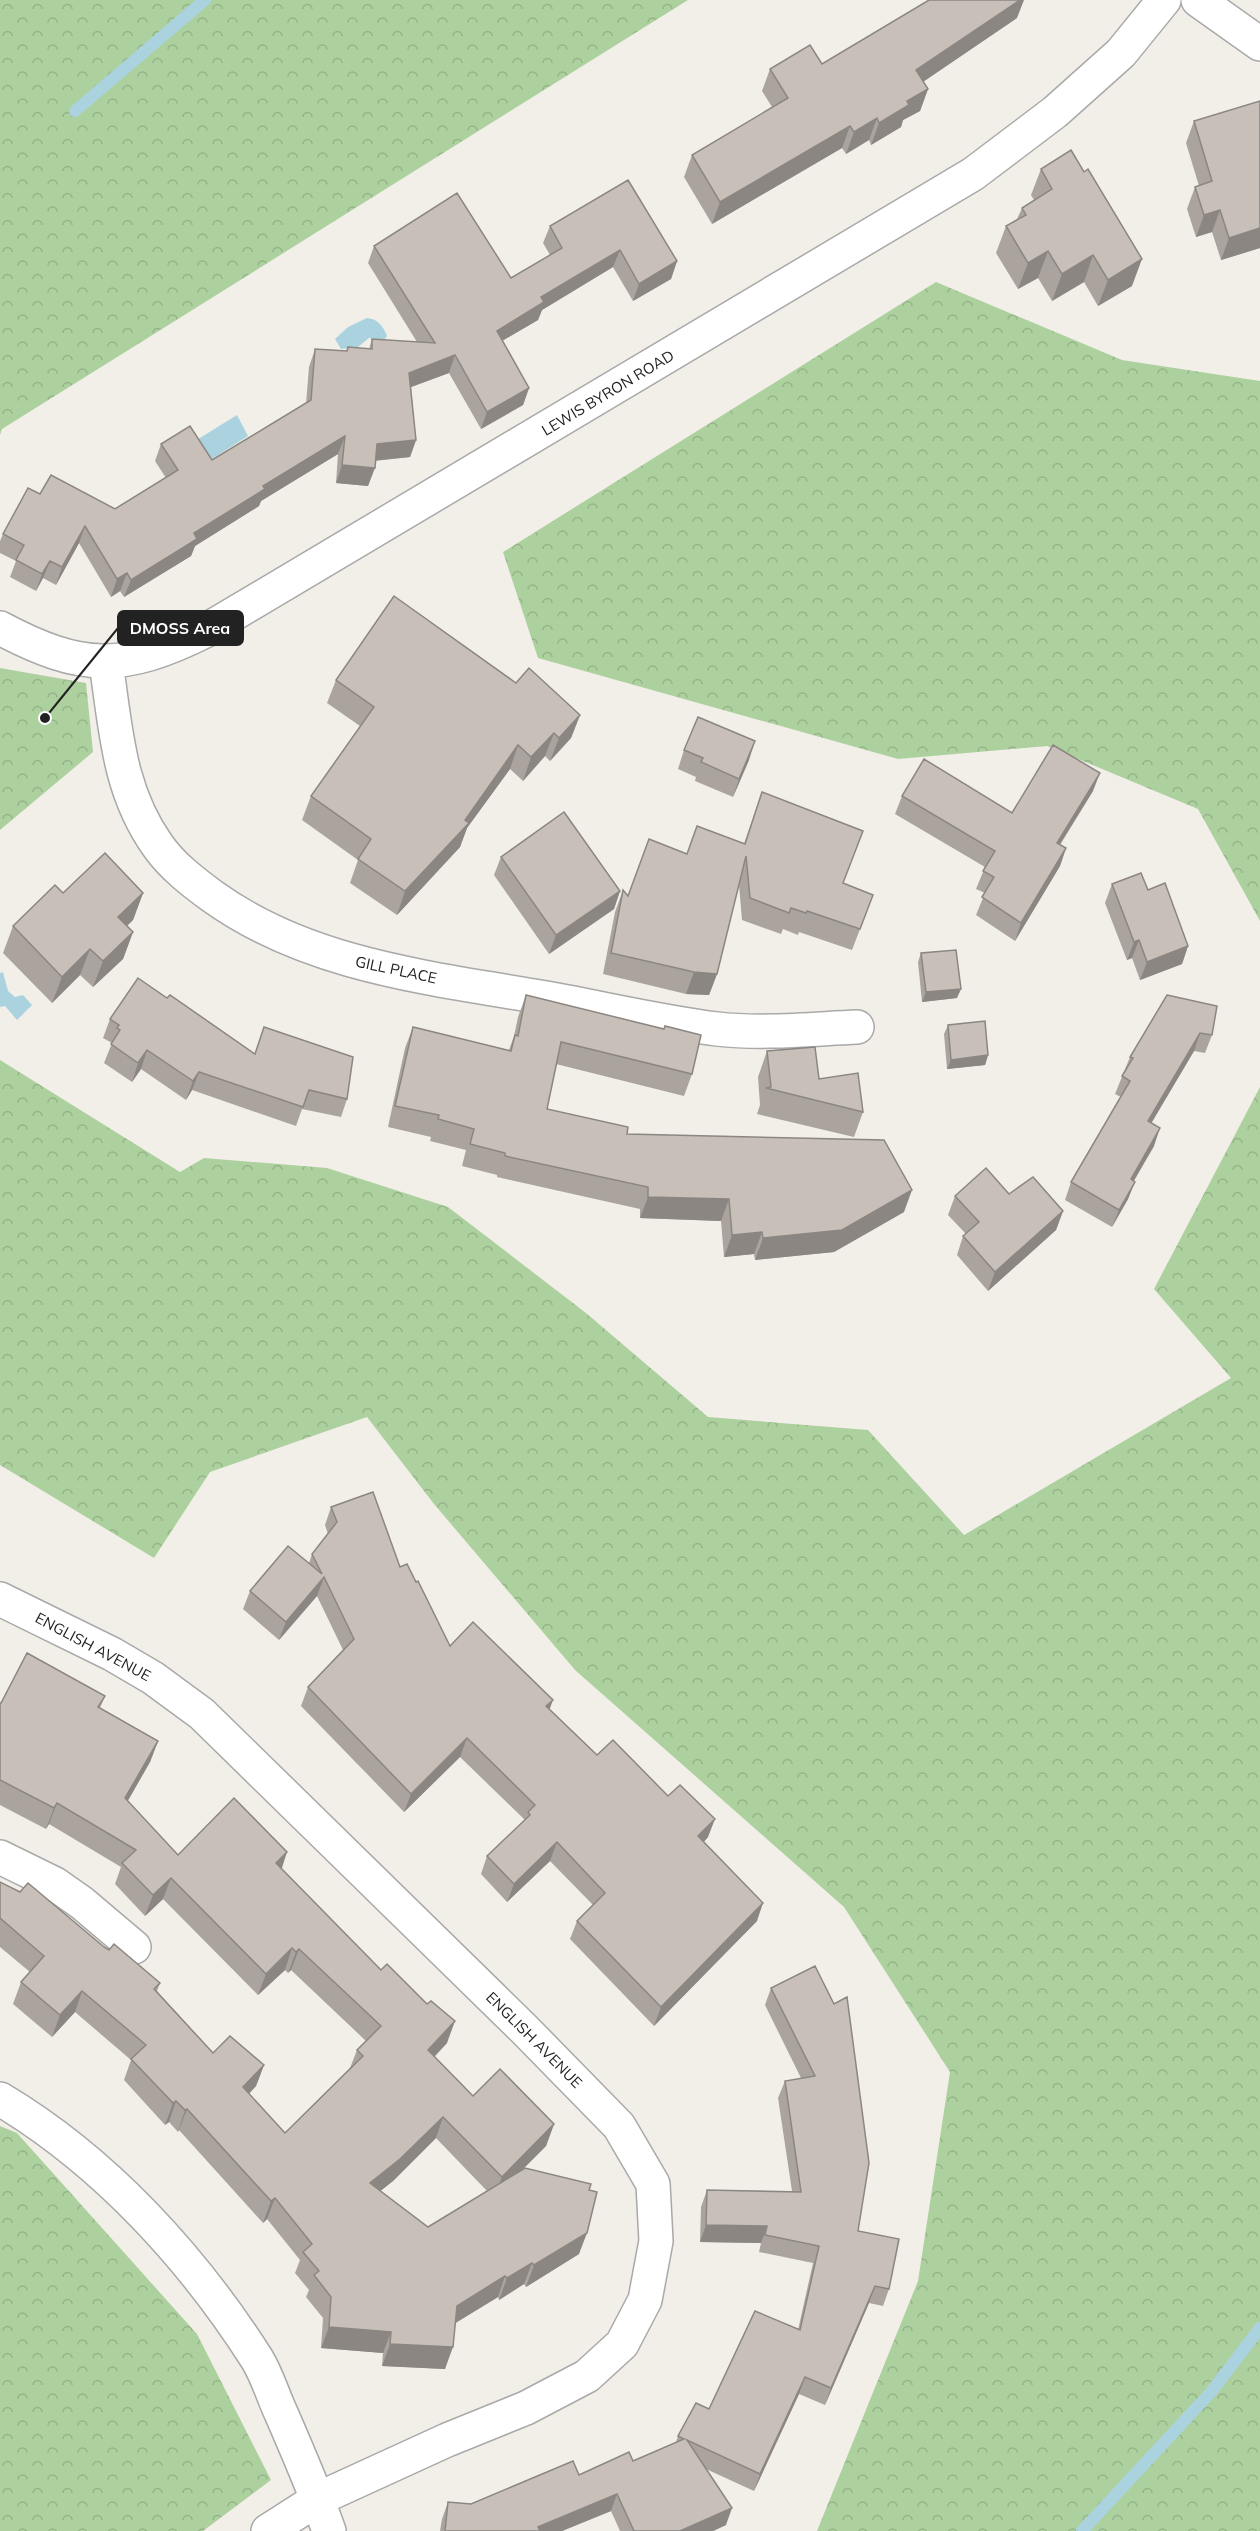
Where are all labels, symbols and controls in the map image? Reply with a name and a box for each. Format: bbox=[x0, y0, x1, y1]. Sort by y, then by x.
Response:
street label: LEWIS BYRON ROAD bbox=[538, 346, 677, 440]
callout: DMOSS Area bbox=[118, 611, 243, 645]
text: DMOSS Area bbox=[130, 618, 230, 638]
street label: GILL PLACE bbox=[354, 952, 439, 987]
street label: ENGLISH AVENUE bbox=[32, 1608, 154, 1685]
street label: ENGLISH AVENUE bbox=[482, 1988, 587, 2092]

